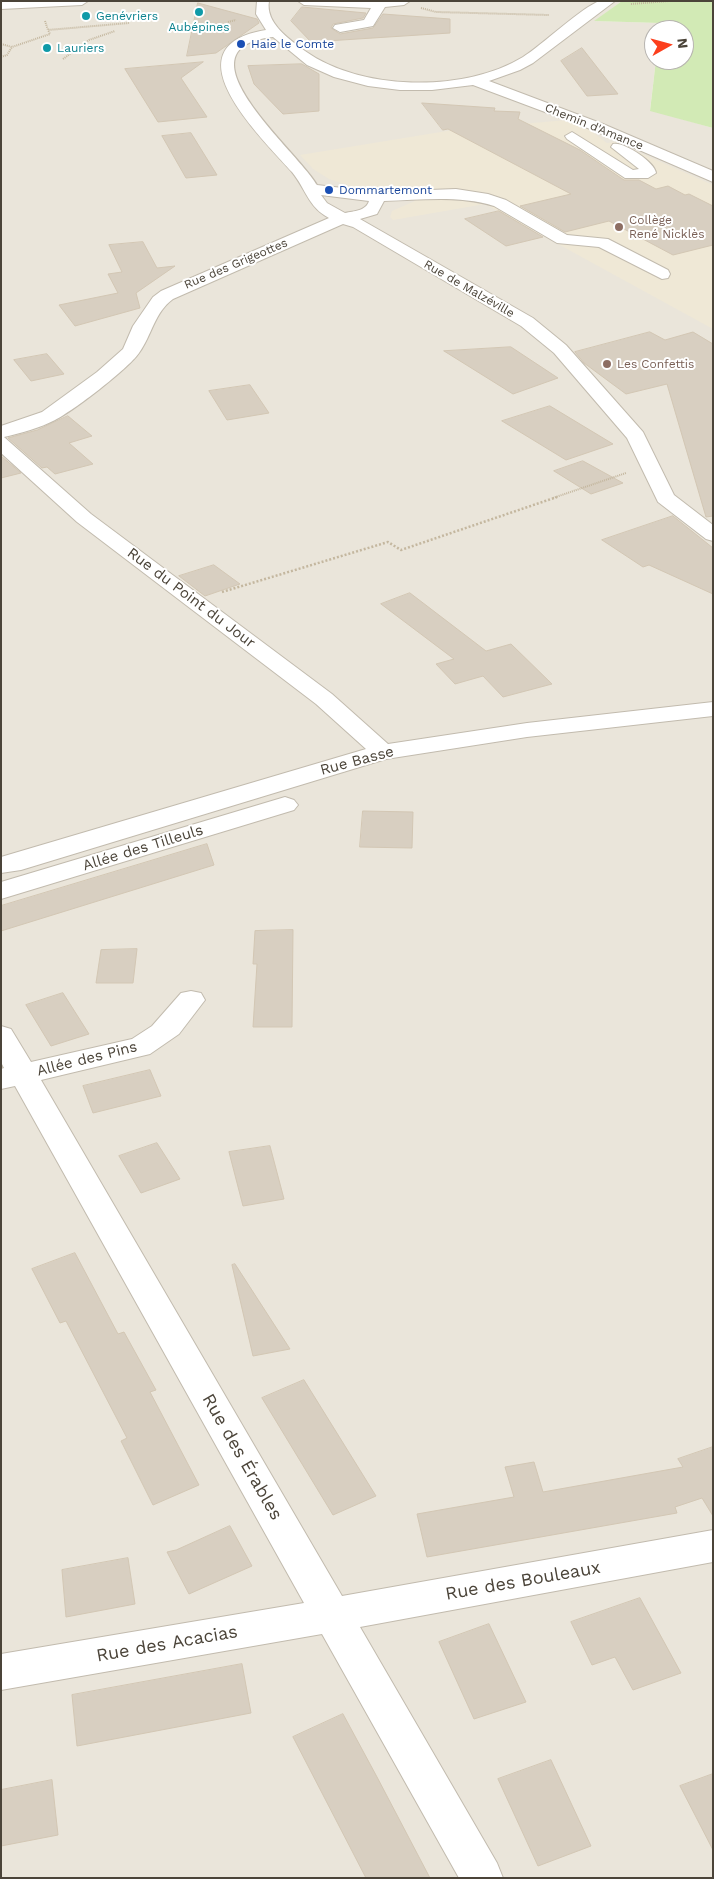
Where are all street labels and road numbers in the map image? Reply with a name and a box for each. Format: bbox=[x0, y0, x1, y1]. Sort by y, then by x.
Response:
street label: Chemin d'Amance bbox=[543, 101, 645, 153]
street label: Rue des Grigeottes bbox=[182, 236, 290, 292]
street label: Rue de Malzéville bbox=[421, 257, 517, 321]
street label: Rue du Point du Jour bbox=[123, 544, 259, 652]
street label: Rue Basse bbox=[318, 743, 396, 779]
street label: Allée des Tilleuls bbox=[81, 821, 205, 875]
street label: Allée des Pins bbox=[35, 1038, 139, 1080]
street label: Rue des Érables bbox=[197, 1390, 287, 1524]
street label: Rue des Bouleaux bbox=[444, 1557, 602, 1605]
street label: Rue des Acacias bbox=[95, 1621, 239, 1667]

